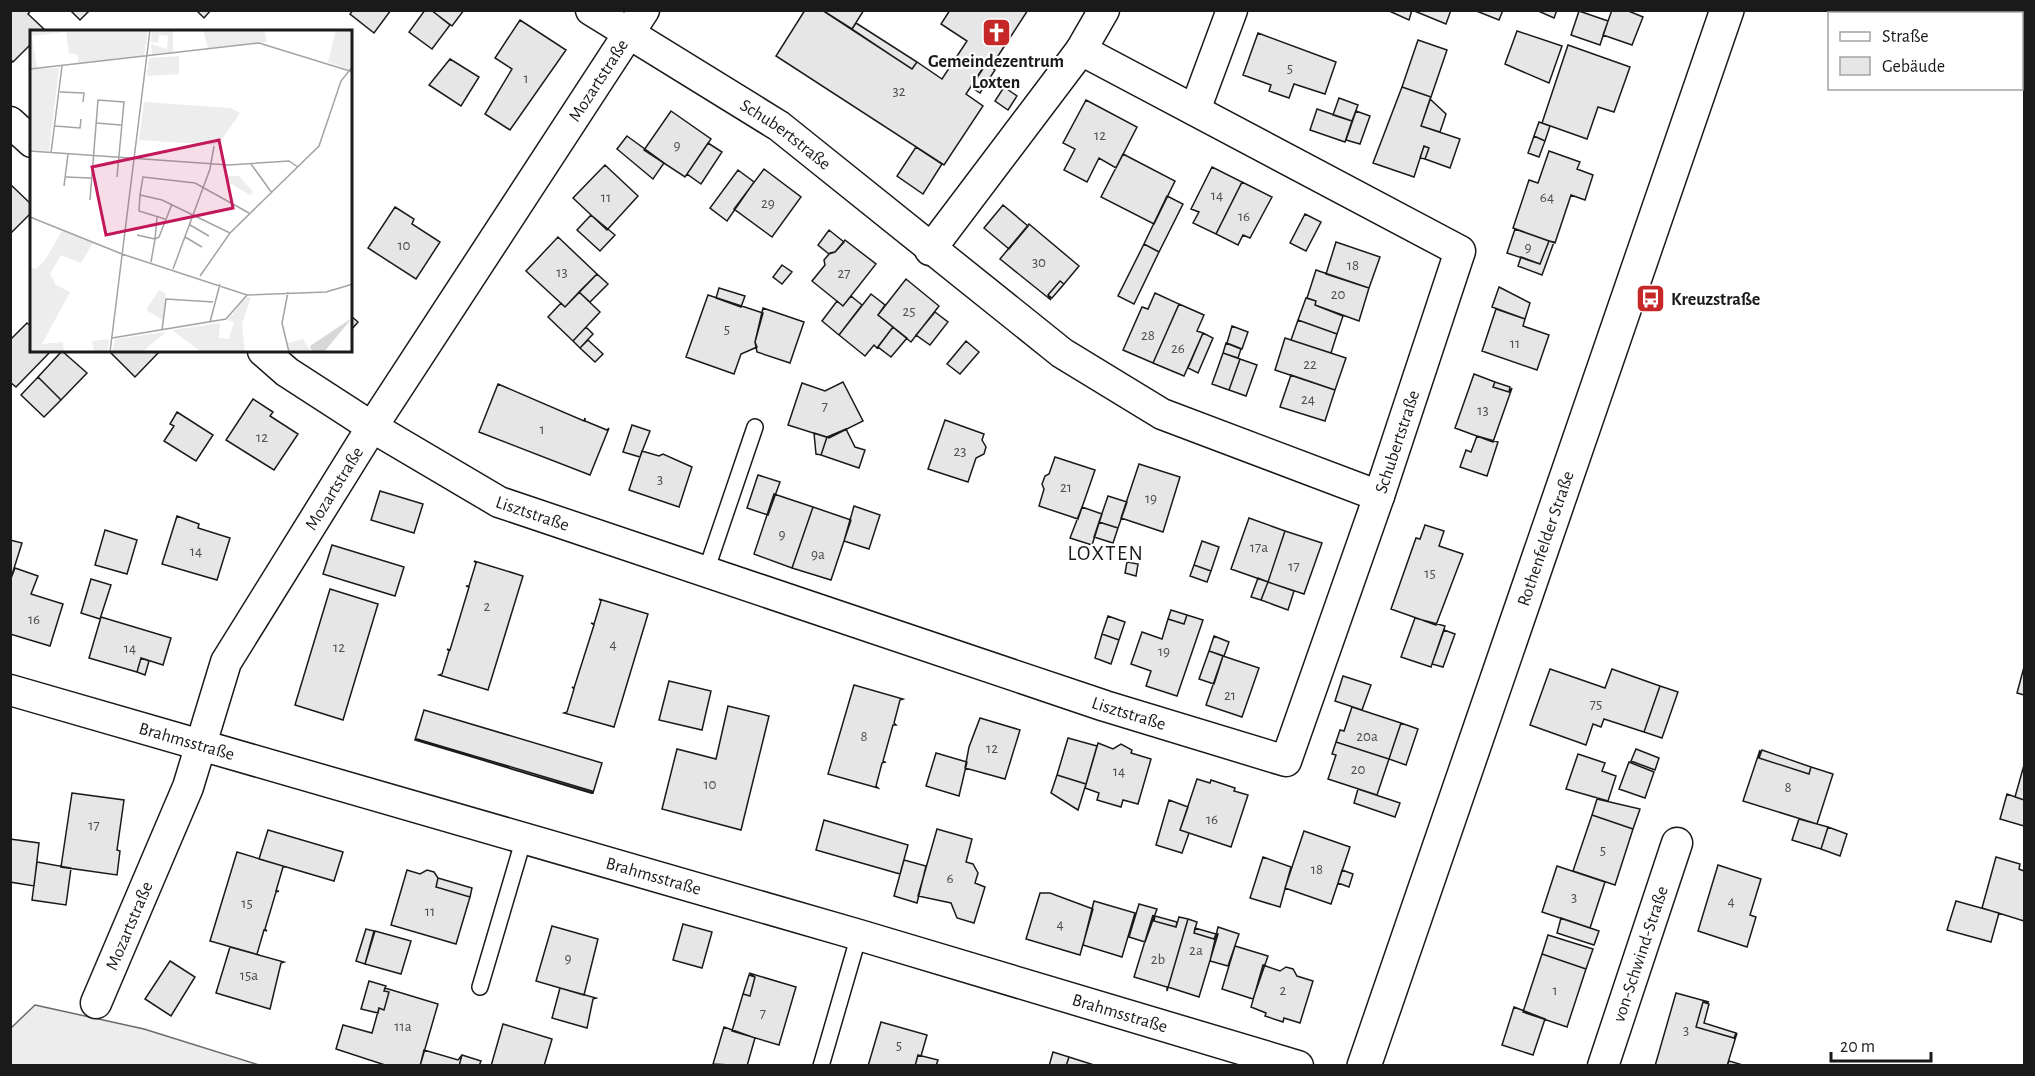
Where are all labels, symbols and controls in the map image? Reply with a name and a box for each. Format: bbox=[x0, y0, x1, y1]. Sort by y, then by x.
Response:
legend bbox=[1828, 12, 2023, 90]
church icon: Gemeindezentrum Loxten bbox=[980, 16, 1012, 48]
text: Straße bbox=[1882, 28, 1928, 46]
inset map bbox=[30, 30, 352, 352]
street label: Mozartstraße bbox=[566, 36, 632, 125]
place label: Gemeindezentrum Loxten bbox=[928, 53, 1064, 92]
text: Gebäude bbox=[1882, 58, 1945, 76]
house number: 5 bbox=[1287, 61, 1293, 76]
house number: 1 bbox=[523, 71, 529, 86]
house number: 32 bbox=[892, 84, 906, 99]
street label: Schubertstraße bbox=[737, 96, 834, 174]
house number: 12 bbox=[1094, 128, 1106, 143]
house number: 9 bbox=[673, 138, 681, 153]
house number: 14 bbox=[1211, 188, 1223, 203]
house number: 11 bbox=[601, 190, 611, 205]
house number: 64 bbox=[1540, 190, 1554, 205]
house number: 29 bbox=[761, 196, 775, 211]
house number: 16 bbox=[1238, 209, 1250, 224]
house number: 10 bbox=[397, 238, 411, 253]
house number: 9 bbox=[1524, 240, 1532, 255]
house number: 30 bbox=[1032, 255, 1046, 270]
house number: 18 bbox=[1347, 258, 1359, 273]
house number: 13 bbox=[556, 265, 568, 280]
house number: 27 bbox=[837, 266, 851, 281]
bus stop icon: Kreuzstraße bbox=[1634, 283, 1666, 315]
house number: 20 bbox=[1331, 287, 1345, 302]
place label: Kreuzstraße bbox=[1671, 291, 1760, 309]
house number: 25 bbox=[902, 304, 916, 319]
house number: 5 bbox=[724, 322, 730, 337]
house number: 28 bbox=[1141, 328, 1155, 343]
house number: 11 bbox=[1510, 336, 1520, 351]
house number: 26 bbox=[1171, 341, 1185, 356]
house number: 22 bbox=[1303, 357, 1317, 372]
street label: Schubertstraße bbox=[1372, 388, 1423, 496]
house number: 24 bbox=[1301, 392, 1315, 407]
house number: 7 bbox=[822, 399, 828, 414]
house number: 13 bbox=[1477, 403, 1489, 418]
house number: 1 bbox=[539, 422, 545, 437]
house number: 12 bbox=[256, 430, 268, 445]
street label: Mozartstraße bbox=[302, 444, 367, 534]
house number: 23 bbox=[953, 444, 967, 459]
street label: Rothenfelder Straße bbox=[1515, 469, 1578, 609]
house number: 3 bbox=[657, 472, 663, 487]
house number: 21 bbox=[1060, 480, 1072, 495]
house number: 19 bbox=[1145, 491, 1157, 506]
street label: Lisztstraße bbox=[493, 494, 571, 535]
house number: 9 bbox=[778, 527, 786, 542]
house number: 17a bbox=[1250, 540, 1268, 555]
district label: LOXTEN bbox=[1068, 543, 1144, 564]
house number: 14 bbox=[190, 544, 202, 559]
house number: 9a bbox=[811, 547, 825, 562]
house number: 17 bbox=[1288, 559, 1300, 574]
house number: 15 bbox=[1424, 566, 1436, 581]
house number: 2 bbox=[484, 599, 491, 614]
house number: 16 bbox=[28, 612, 40, 627]
house number: 4 bbox=[609, 637, 617, 652]
house number: 12 bbox=[333, 640, 345, 655]
house number: 14 bbox=[124, 641, 136, 656]
house number: 19 bbox=[1158, 644, 1170, 659]
house number: 21 bbox=[1224, 688, 1236, 703]
street label: Lisztstraße bbox=[1089, 694, 1168, 734]
house number: 75 bbox=[1590, 697, 1602, 712]
street label: Brahmsstraße bbox=[137, 720, 236, 764]
house number: 8 bbox=[860, 729, 868, 744]
house number: 20a bbox=[1356, 729, 1378, 744]
house number: 12 bbox=[986, 741, 998, 756]
house number: 20 bbox=[1351, 762, 1365, 777]
house number: 14 bbox=[1113, 764, 1125, 779]
house number: 10 bbox=[703, 777, 717, 792]
house number: 8 bbox=[1784, 780, 1792, 795]
house number: 16 bbox=[1206, 812, 1218, 827]
house number: 17 bbox=[88, 818, 100, 833]
house number: 5 bbox=[1600, 843, 1606, 858]
street label: Brahmsstraße bbox=[604, 854, 703, 899]
house number: 18 bbox=[1311, 862, 1323, 877]
house number: 6 bbox=[946, 871, 954, 886]
street label: Mozartstraße bbox=[103, 879, 157, 973]
street label: von-Schwind-Straße bbox=[1610, 884, 1672, 1025]
house number: 3 bbox=[1571, 890, 1577, 905]
house number: 4 bbox=[1727, 894, 1735, 909]
house number: 15 bbox=[241, 896, 253, 911]
house number: 11 bbox=[425, 904, 435, 919]
house number: 4 bbox=[1056, 917, 1064, 932]
house number: 2a bbox=[1189, 943, 1203, 958]
house number: 9 bbox=[564, 951, 572, 966]
house number: 2b bbox=[1151, 952, 1166, 967]
house number: 15a bbox=[240, 968, 258, 983]
house number: 2 bbox=[1280, 983, 1287, 998]
house number: 1 bbox=[1552, 983, 1558, 998]
street label: Brahmsstraße bbox=[1070, 991, 1169, 1037]
house number: 7 bbox=[760, 1006, 766, 1021]
house number: 11a bbox=[394, 1019, 412, 1034]
house number: 3 bbox=[1683, 1023, 1689, 1038]
scale bar bbox=[1831, 1025, 1932, 1063]
house number: 5 bbox=[896, 1038, 902, 1053]
text: 20 m bbox=[1840, 1038, 1875, 1056]

